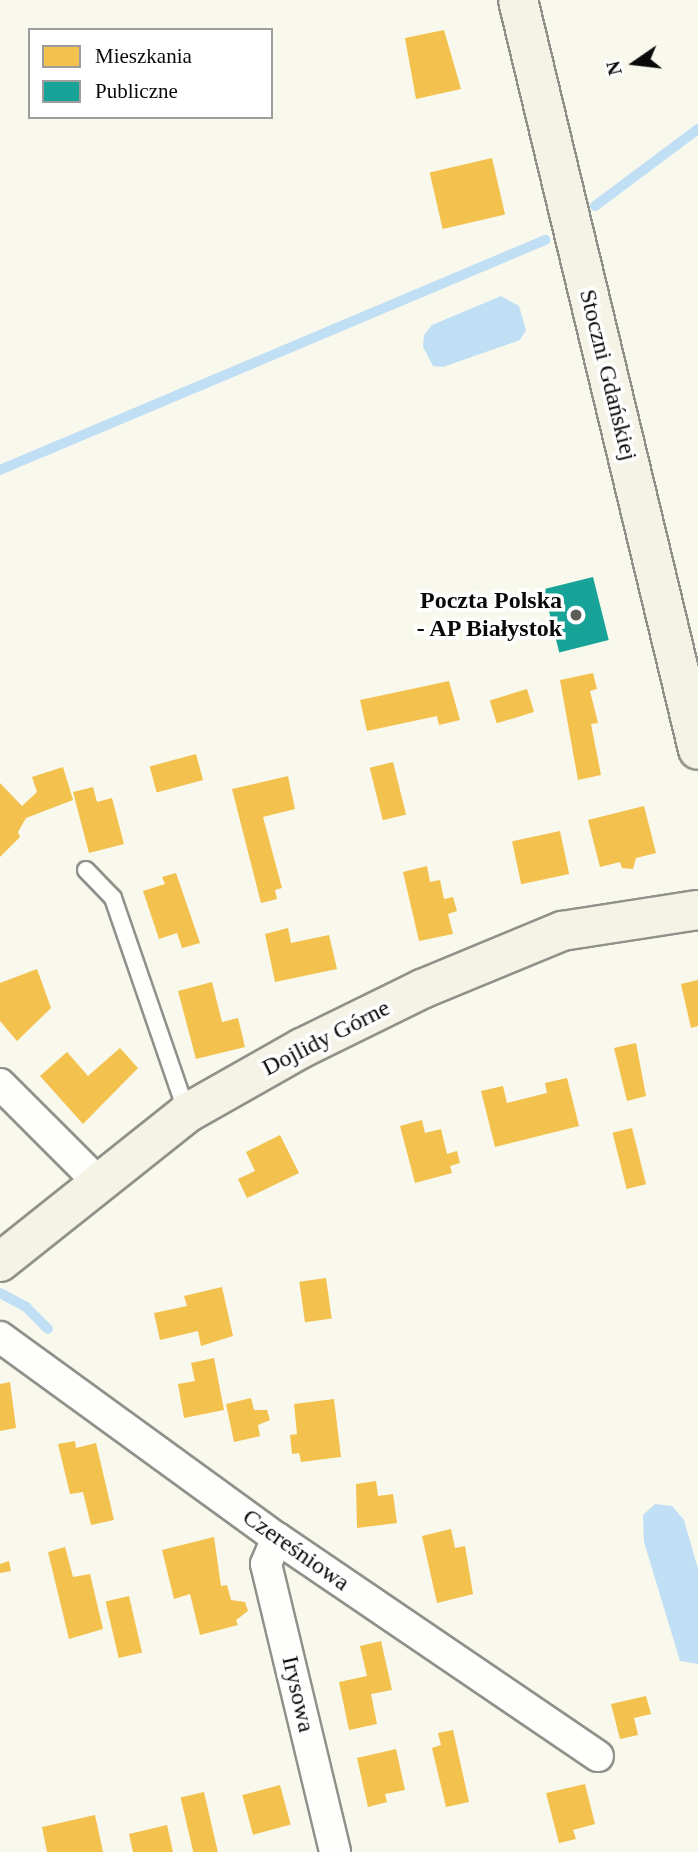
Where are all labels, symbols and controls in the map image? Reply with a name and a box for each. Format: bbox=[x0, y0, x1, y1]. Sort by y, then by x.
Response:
legend bbox=[28, 28, 273, 119]
north arrow bbox=[600, 28, 670, 98]
text: Mieszkania bbox=[95, 44, 192, 68]
text: N bbox=[602, 59, 626, 77]
text: Publiczne bbox=[95, 79, 178, 103]
street label: Stoczni Gdańskiej bbox=[573, 286, 643, 464]
place label: Poczta Polska - AP Białystok bbox=[414, 587, 562, 643]
marker: Poczta Polska - AP Białystok bbox=[568, 607, 584, 623]
street label: Dojlidy Górne bbox=[257, 994, 395, 1082]
street label: Czereśniowa bbox=[237, 1503, 355, 1597]
street label: Irysowa bbox=[275, 1653, 321, 1735]

